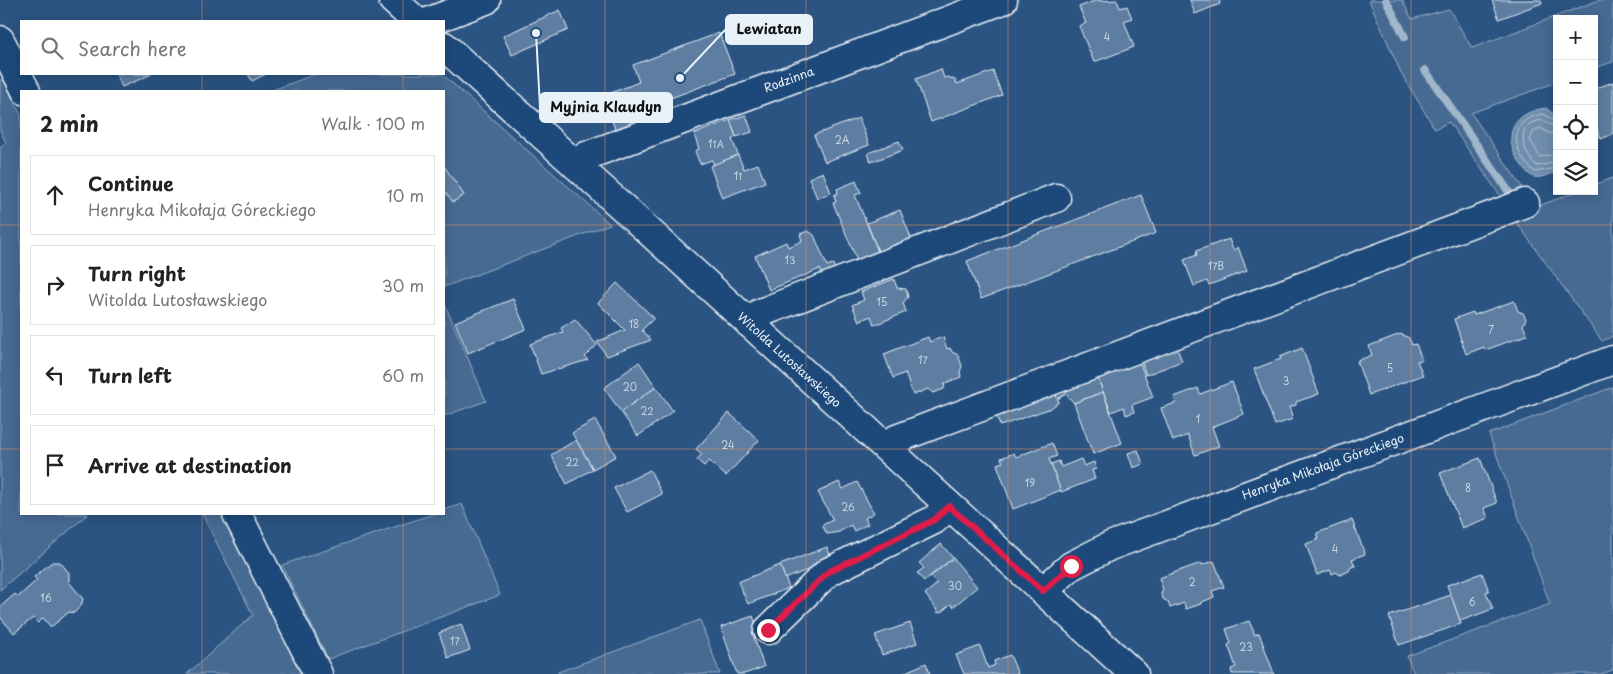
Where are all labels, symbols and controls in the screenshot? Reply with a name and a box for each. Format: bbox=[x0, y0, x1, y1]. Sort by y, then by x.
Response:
callout: Lewiatan bbox=[726, 15, 812, 44]
map controls bbox=[1553, 15, 1598, 195]
button: + bbox=[1553, 15, 1598, 60]
text: Lewiatan bbox=[736, 18, 802, 39]
search box bbox=[20, 20, 445, 75]
house number: 4 bbox=[1104, 29, 1111, 44]
icon: search bbox=[38, 34, 66, 62]
text: Search here bbox=[78, 34, 187, 62]
button: − bbox=[1553, 60, 1598, 105]
street label: Rodzinna bbox=[761, 61, 817, 96]
callout: Myjnia Klaudyn bbox=[540, 93, 672, 122]
text: Myjnia Klaudyn bbox=[550, 96, 662, 117]
button: locate bbox=[1553, 105, 1598, 150]
text: 2 min bbox=[40, 107, 99, 139]
text: Walk · 100 m bbox=[321, 111, 425, 135]
house number: 2A bbox=[835, 132, 850, 147]
house number: 11A bbox=[708, 136, 724, 151]
button: layers bbox=[1553, 150, 1598, 195]
house number: 11 bbox=[734, 168, 742, 183]
text: Continue bbox=[88, 169, 174, 197]
icon: ahead bbox=[41, 181, 69, 209]
text: 10 m bbox=[387, 183, 424, 207]
text: Henryka Mikołaja Góreckiego bbox=[88, 197, 316, 221]
house number: 13 bbox=[784, 252, 796, 267]
house number: 17B bbox=[1208, 258, 1225, 273]
text: Turn right bbox=[88, 259, 186, 287]
icon: right bbox=[41, 271, 69, 299]
text: 30 m bbox=[382, 273, 424, 297]
text: Witolda Lutosławskiego bbox=[88, 287, 267, 311]
house number: 15 bbox=[877, 294, 887, 309]
street label: Witolda Lutosławskiego bbox=[734, 308, 846, 411]
house number: 18 bbox=[629, 316, 639, 331]
house number: 7 bbox=[1488, 322, 1494, 337]
house number: 17 bbox=[918, 352, 929, 367]
house number: 5 bbox=[1387, 360, 1393, 375]
icon: left bbox=[41, 361, 69, 389]
text: Turn left bbox=[88, 361, 172, 389]
text: 60 m bbox=[382, 363, 424, 387]
house number: 3 bbox=[1283, 373, 1289, 388]
house number: 20 bbox=[623, 379, 637, 394]
house number: 22 bbox=[640, 403, 654, 418]
house number: 1 bbox=[1196, 411, 1200, 426]
street label: Henryka Mikołaja Góreckiego bbox=[1239, 428, 1406, 504]
house number: 24 bbox=[721, 437, 735, 452]
icon: arrive bbox=[41, 451, 69, 479]
text: Arrive at destination bbox=[88, 451, 292, 479]
house number: 22 bbox=[565, 454, 579, 469]
house number: 19 bbox=[1025, 475, 1035, 490]
house number: 8 bbox=[1465, 480, 1471, 495]
house number: 26 bbox=[841, 499, 855, 514]
house number: 4 bbox=[1332, 541, 1339, 556]
route start bbox=[1060, 555, 1083, 578]
house number: 2 bbox=[1188, 574, 1196, 589]
house number: 30 bbox=[948, 578, 962, 593]
house number: 16 bbox=[40, 590, 52, 605]
house number: 6 bbox=[1468, 594, 1476, 609]
route end bbox=[757, 619, 780, 642]
house number: 17 bbox=[450, 633, 461, 648]
house number: 23 bbox=[1239, 639, 1253, 654]

